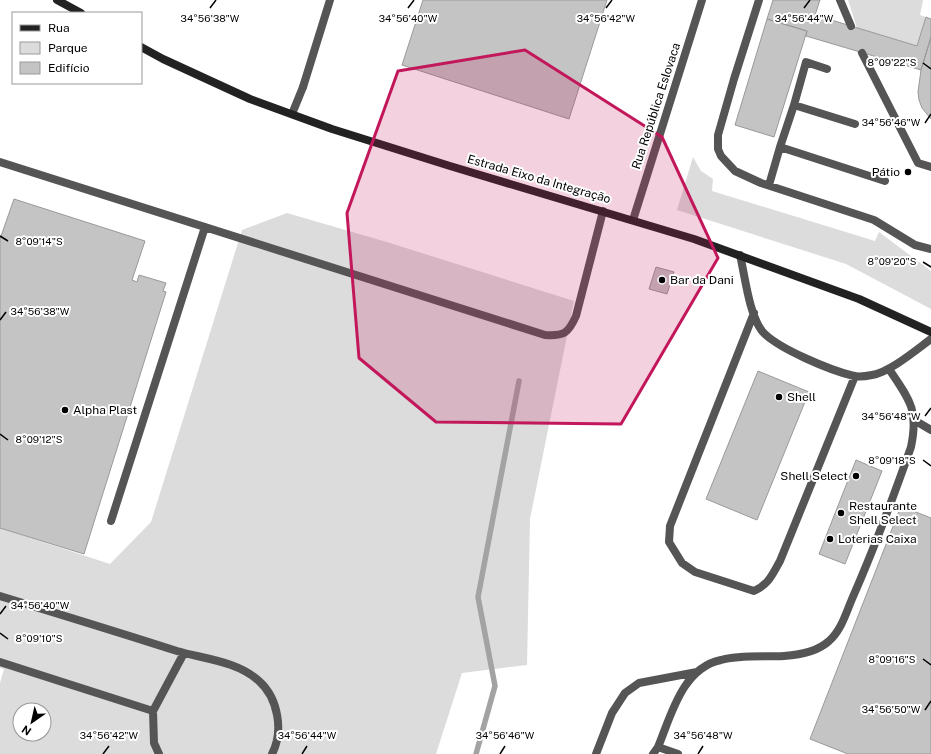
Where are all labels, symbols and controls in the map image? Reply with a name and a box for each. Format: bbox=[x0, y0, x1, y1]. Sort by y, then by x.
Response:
legend bbox=[12, 12, 142, 84]
text: 34°56'38"W bbox=[181, 12, 240, 24]
text: 34°56'40"W bbox=[379, 12, 438, 24]
text: 34°56'42"W bbox=[577, 12, 636, 24]
text: 34°56'44"W bbox=[775, 12, 834, 24]
text: Rua bbox=[48, 21, 70, 35]
text: Parque bbox=[48, 41, 88, 55]
street label: Rua República Eslovaca bbox=[629, 41, 683, 171]
text: 8°09'22"S bbox=[868, 56, 917, 68]
text: Edifício bbox=[48, 61, 90, 75]
text: 34°56'46"W bbox=[862, 116, 921, 128]
street label: Estrada Eixo da Integração bbox=[466, 152, 613, 206]
place label: Pátio bbox=[872, 165, 900, 179]
marker: Pátio bbox=[903, 167, 913, 177]
text: 8°09'14"S bbox=[15, 235, 63, 247]
text: 8°09'20"S bbox=[868, 255, 917, 267]
place label: Bar da Dani bbox=[670, 273, 734, 287]
marker: Bar da Dani bbox=[657, 275, 667, 285]
text: 34°56'38"W bbox=[11, 305, 70, 317]
place label: Shell bbox=[787, 390, 816, 404]
marker: Shell bbox=[774, 392, 784, 402]
place label: Alpha Plast bbox=[73, 403, 137, 417]
marker: Alpha Plast bbox=[60, 405, 70, 415]
text: 34°56'48"W bbox=[862, 410, 921, 422]
text: 8°09'12"S bbox=[16, 433, 63, 445]
text: 8°09'18"S bbox=[868, 454, 916, 466]
place label: Shell Select bbox=[780, 469, 848, 483]
marker: Shell Select bbox=[851, 471, 861, 481]
place label: Restaurante Shell Select bbox=[849, 499, 917, 527]
marker: Restaurante Shell Select bbox=[836, 508, 846, 518]
place label: Loterias Caixa bbox=[838, 532, 917, 546]
marker: Loterias Caixa bbox=[825, 534, 835, 544]
text: 34°56'40"W bbox=[11, 599, 70, 611]
text: 8°09'10"S bbox=[15, 632, 63, 644]
text: 8°09'16"S bbox=[868, 653, 916, 665]
north arrow bbox=[12, 702, 52, 742]
text: 34°56'50"W bbox=[862, 703, 921, 715]
text: N bbox=[19, 723, 33, 738]
text: 34°56'42"W bbox=[80, 729, 139, 741]
text: 34°56'44"W bbox=[278, 729, 337, 741]
text: 34°56'46"W bbox=[476, 729, 535, 741]
text: 34°56'48"W bbox=[674, 729, 733, 741]

